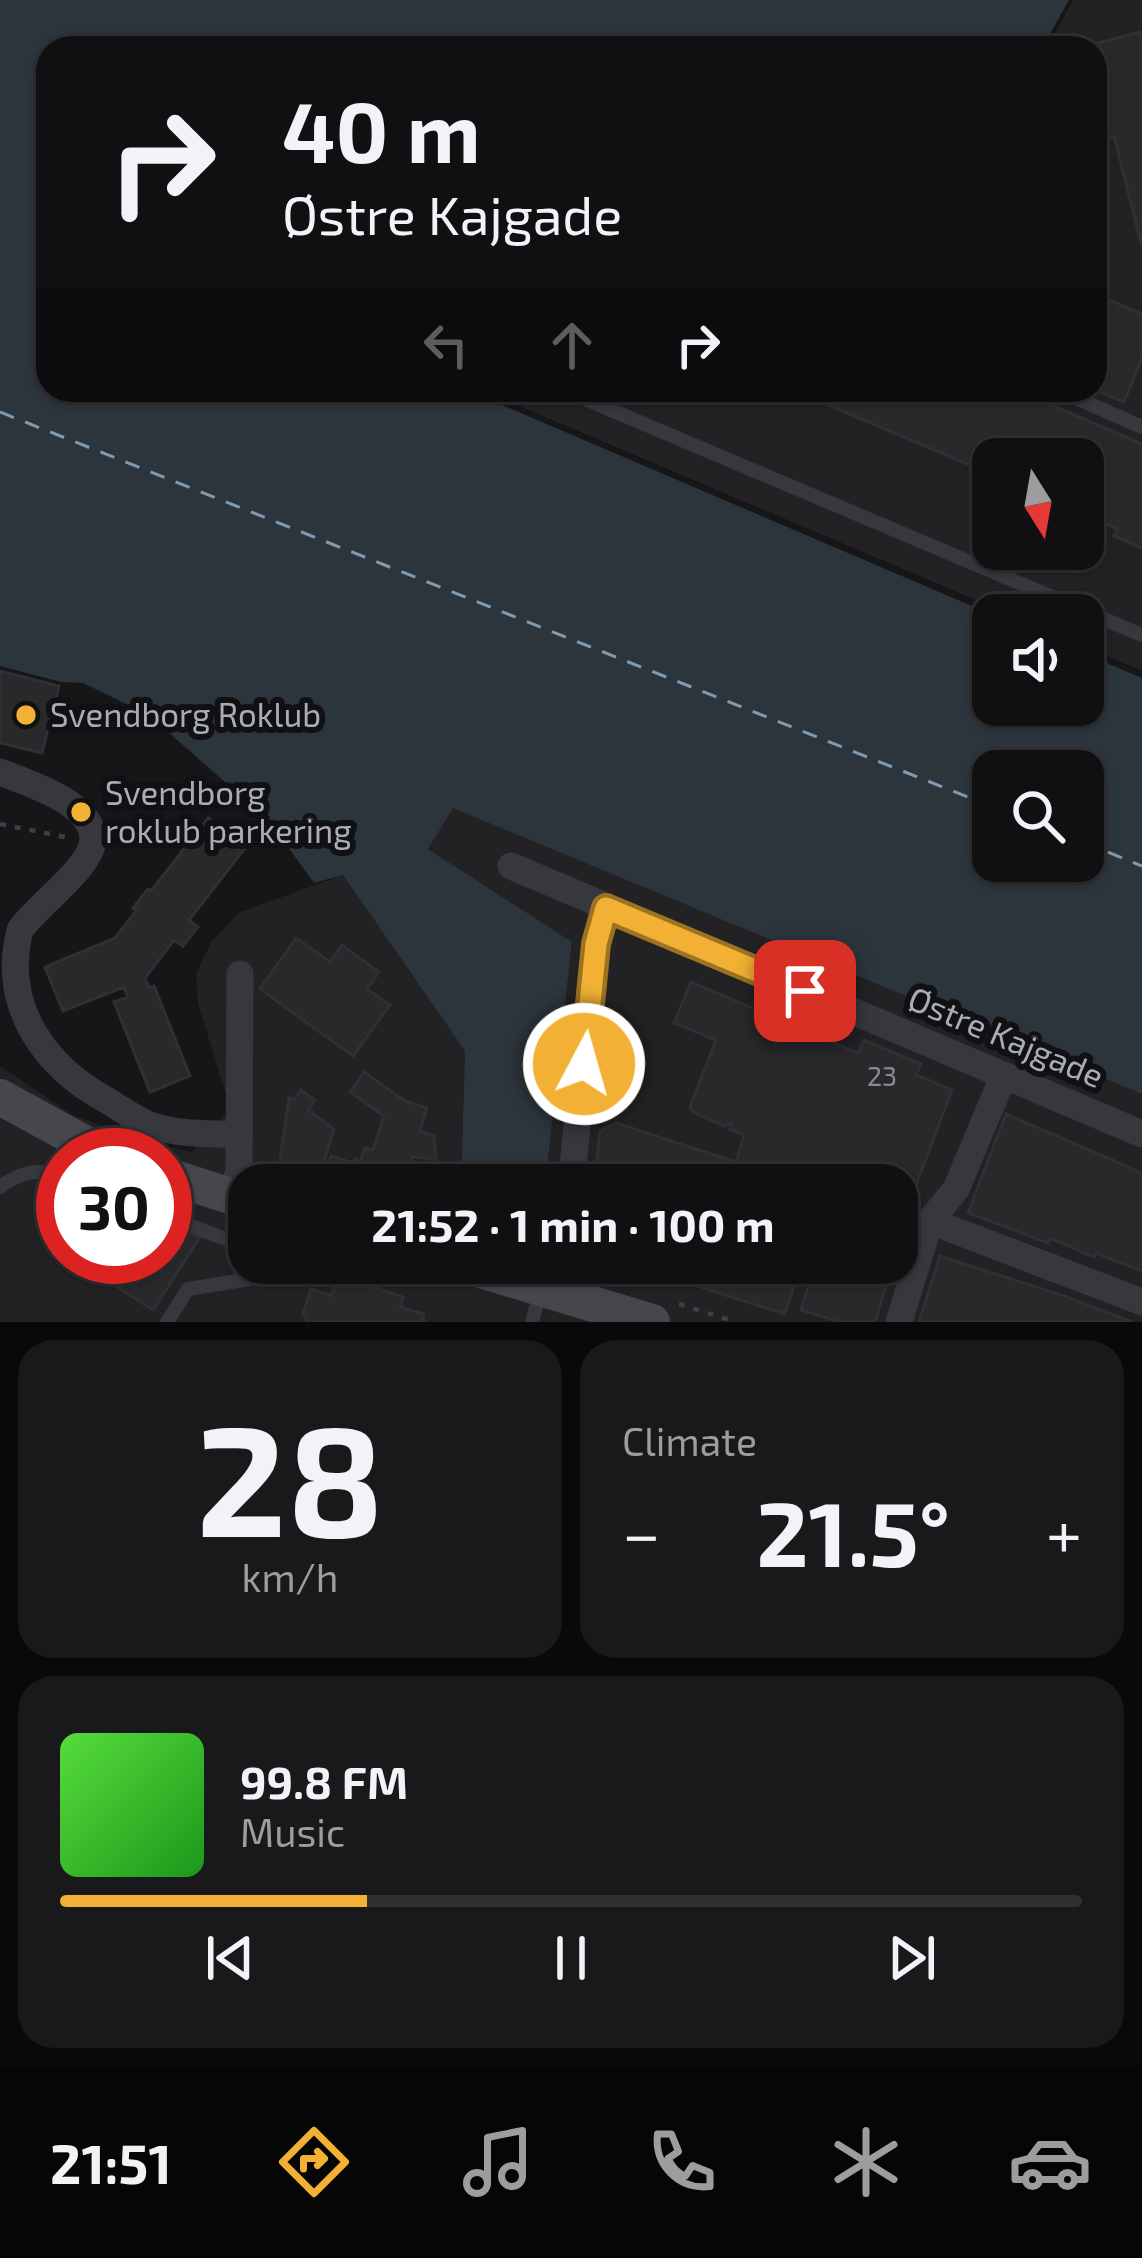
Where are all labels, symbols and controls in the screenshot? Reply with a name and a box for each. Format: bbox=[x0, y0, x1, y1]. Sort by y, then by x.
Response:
text: 40 m bbox=[282, 79, 481, 180]
icon: right bbox=[84, 84, 240, 240]
text: Østre Kajgade bbox=[282, 181, 622, 246]
icon: left bbox=[413, 312, 479, 378]
icon: ahead bbox=[539, 312, 605, 378]
icon: right bbox=[665, 312, 731, 378]
north arrow bbox=[972, 438, 1104, 570]
map controls bbox=[972, 438, 1104, 882]
button: sound bbox=[972, 594, 1104, 726]
place label: Svendborg Roklub bbox=[50, 694, 321, 734]
marker: Svendborg Roklub bbox=[13, 702, 39, 728]
button: search bbox=[972, 750, 1104, 882]
place label: Svendborg roklub parkering bbox=[105, 772, 352, 850]
marker: Svendborg roklub parkering bbox=[68, 799, 94, 825]
pin bbox=[754, 940, 856, 1042]
icon: arrive bbox=[772, 958, 838, 1024]
street label: Østre Kajgade bbox=[903, 977, 1110, 1095]
position arrow bbox=[521, 1001, 647, 1127]
house number: 23 bbox=[867, 1059, 897, 1091]
speed limit sign: 30 bbox=[36, 1128, 192, 1284]
text: 21:52 · 1 min · 100 m bbox=[371, 1197, 775, 1251]
text: 28 bbox=[196, 1381, 384, 1568]
text: Climate bbox=[622, 1417, 757, 1464]
text: 21.5° bbox=[756, 1477, 950, 1585]
text: − bbox=[622, 1492, 661, 1571]
text: + bbox=[1046, 1492, 1082, 1571]
text: km/h bbox=[242, 1553, 338, 1600]
text: 99.8 FM bbox=[240, 1754, 408, 1808]
text: Music bbox=[240, 1808, 345, 1855]
icon: previous bbox=[197, 1925, 263, 1991]
icon: pause bbox=[538, 1925, 604, 1991]
icon: next bbox=[879, 1925, 945, 1991]
icon: directions bbox=[272, 2120, 356, 2204]
icon: music bbox=[456, 2120, 540, 2204]
icon: phone bbox=[640, 2120, 724, 2204]
icon: climate bbox=[824, 2120, 908, 2204]
icon: car bbox=[1008, 2120, 1092, 2204]
text: 21:51 bbox=[50, 2130, 172, 2195]

